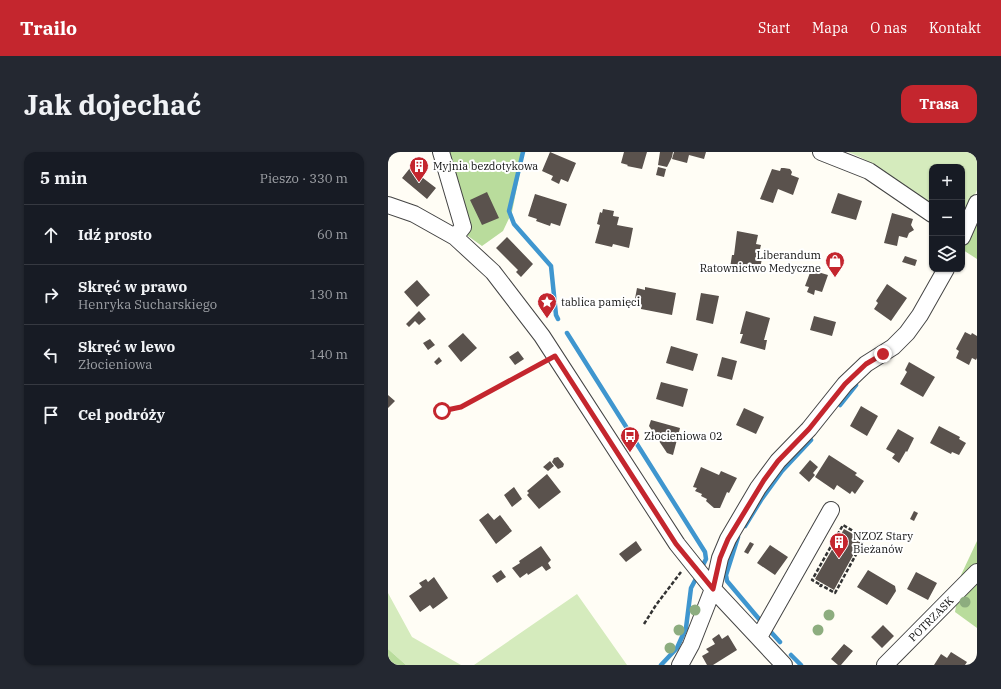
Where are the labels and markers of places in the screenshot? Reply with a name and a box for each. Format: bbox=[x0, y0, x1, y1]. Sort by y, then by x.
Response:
building icon: Myjnia bezdotykowa bbox=[408, 155, 430, 183]
place label: Myjnia bezdotykowa bbox=[433, 159, 538, 173]
place label: Liberandum Ratownictwo Medyczne bbox=[700, 248, 822, 275]
shop icon: Liberandum Ratownictwo Medyczne bbox=[824, 250, 846, 278]
place icon: tablica pamięci bbox=[536, 291, 558, 319]
place label: tablica pamięci bbox=[561, 295, 641, 309]
bus stop icon: Złocieniowa 02 bbox=[619, 425, 641, 453]
place label: Złocieniowa 02 bbox=[644, 429, 723, 443]
place label: NZOZ Stary Bieżanów bbox=[853, 529, 913, 556]
building icon: NZOZ Stary Bieżanów bbox=[828, 531, 850, 559]

